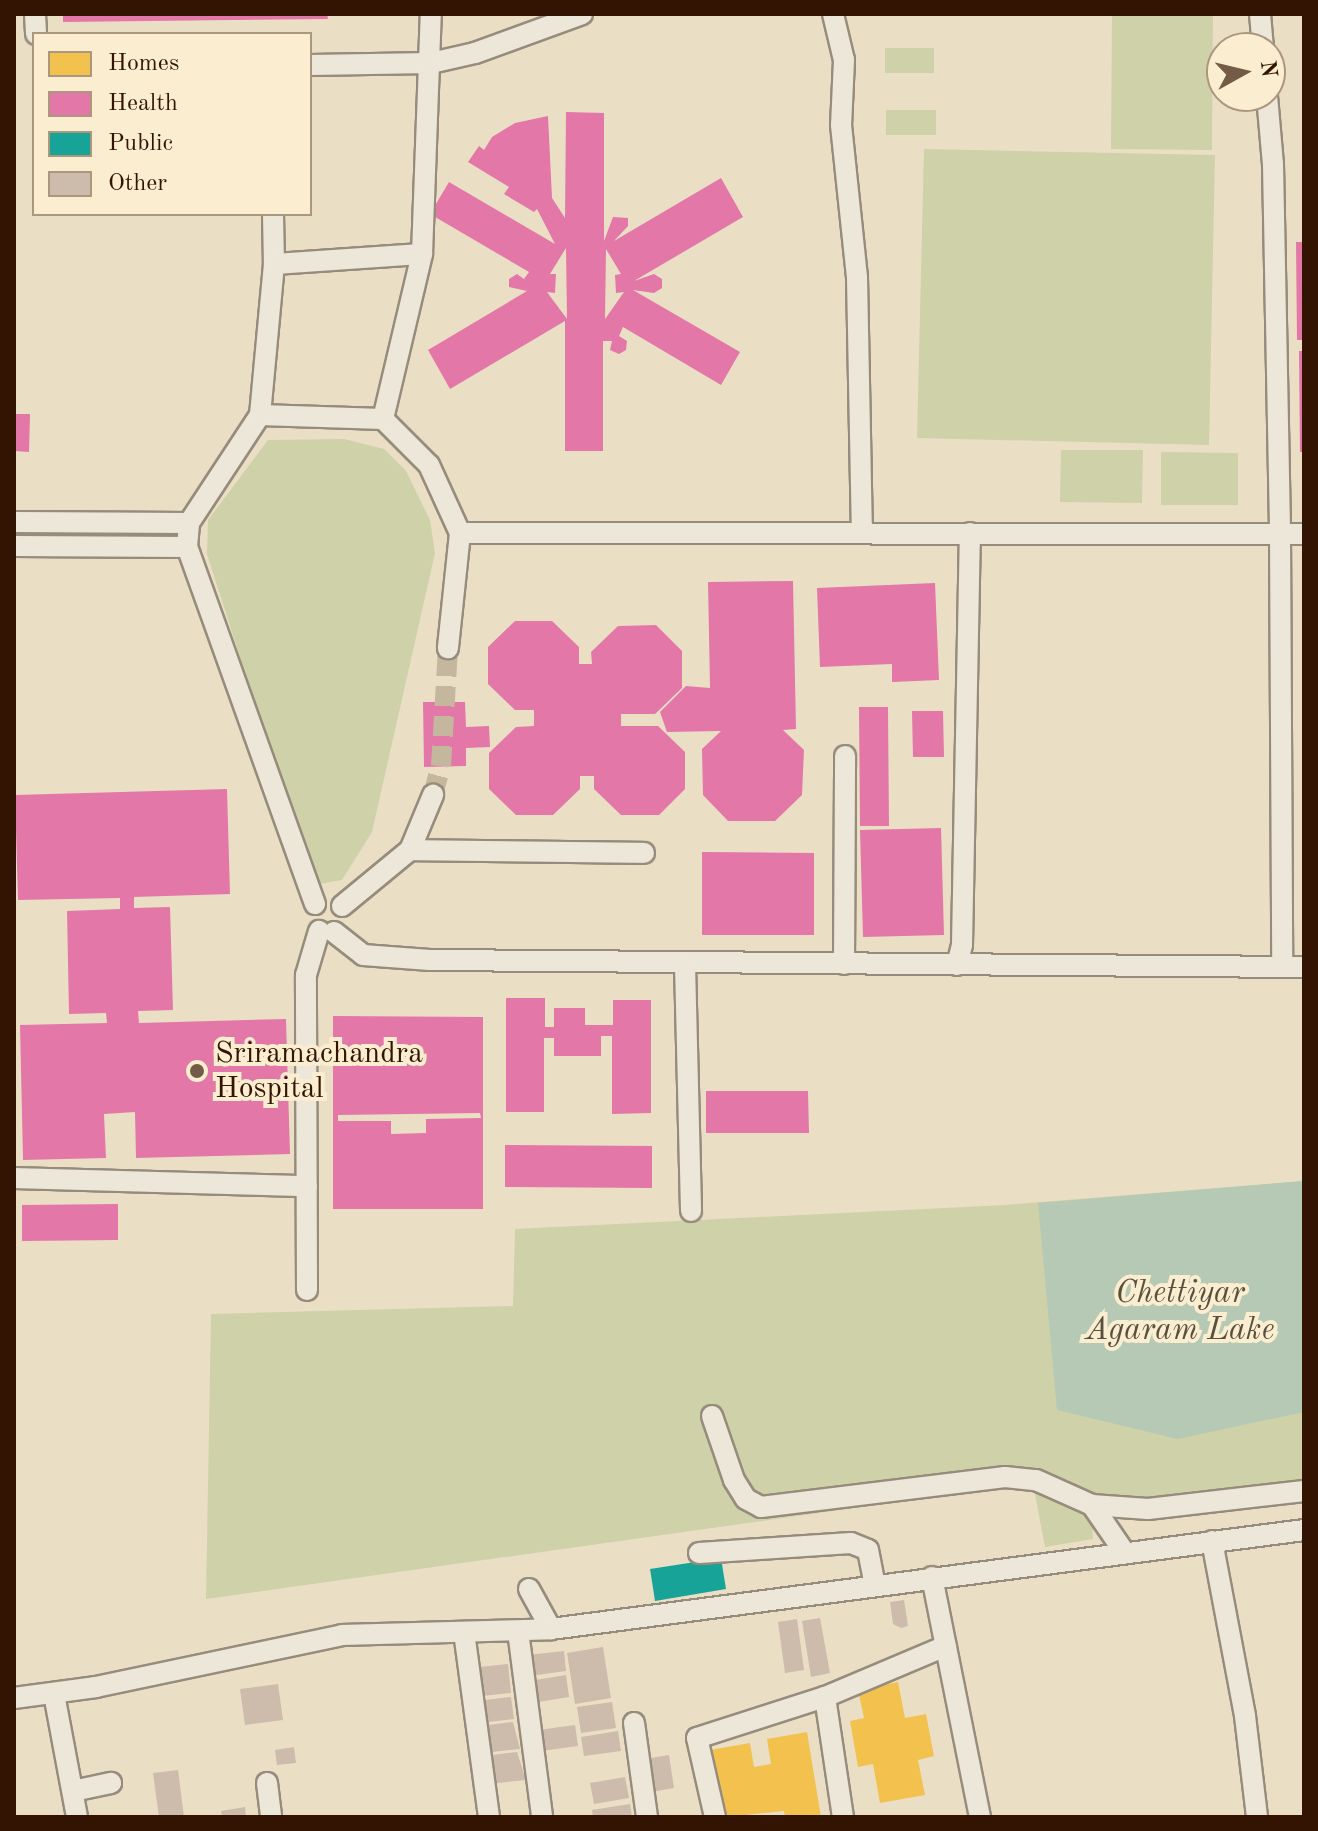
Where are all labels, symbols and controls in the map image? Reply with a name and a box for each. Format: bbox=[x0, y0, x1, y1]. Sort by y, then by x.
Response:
legend bbox=[32, 32, 312, 216]
north arrow bbox=[1206, 32, 1286, 112]
text: Homes bbox=[108, 52, 179, 76]
text: N bbox=[1256, 59, 1280, 79]
text: Health bbox=[108, 92, 178, 116]
text: Public bbox=[108, 132, 173, 156]
text: Other bbox=[108, 172, 167, 196]
place label: Sriramachandra Hospital bbox=[215, 1036, 423, 1106]
marker: Sriramachandra Hospital bbox=[186, 1060, 208, 1082]
water label: Chettiyar Agaram Lake bbox=[1085, 1276, 1275, 1351]

